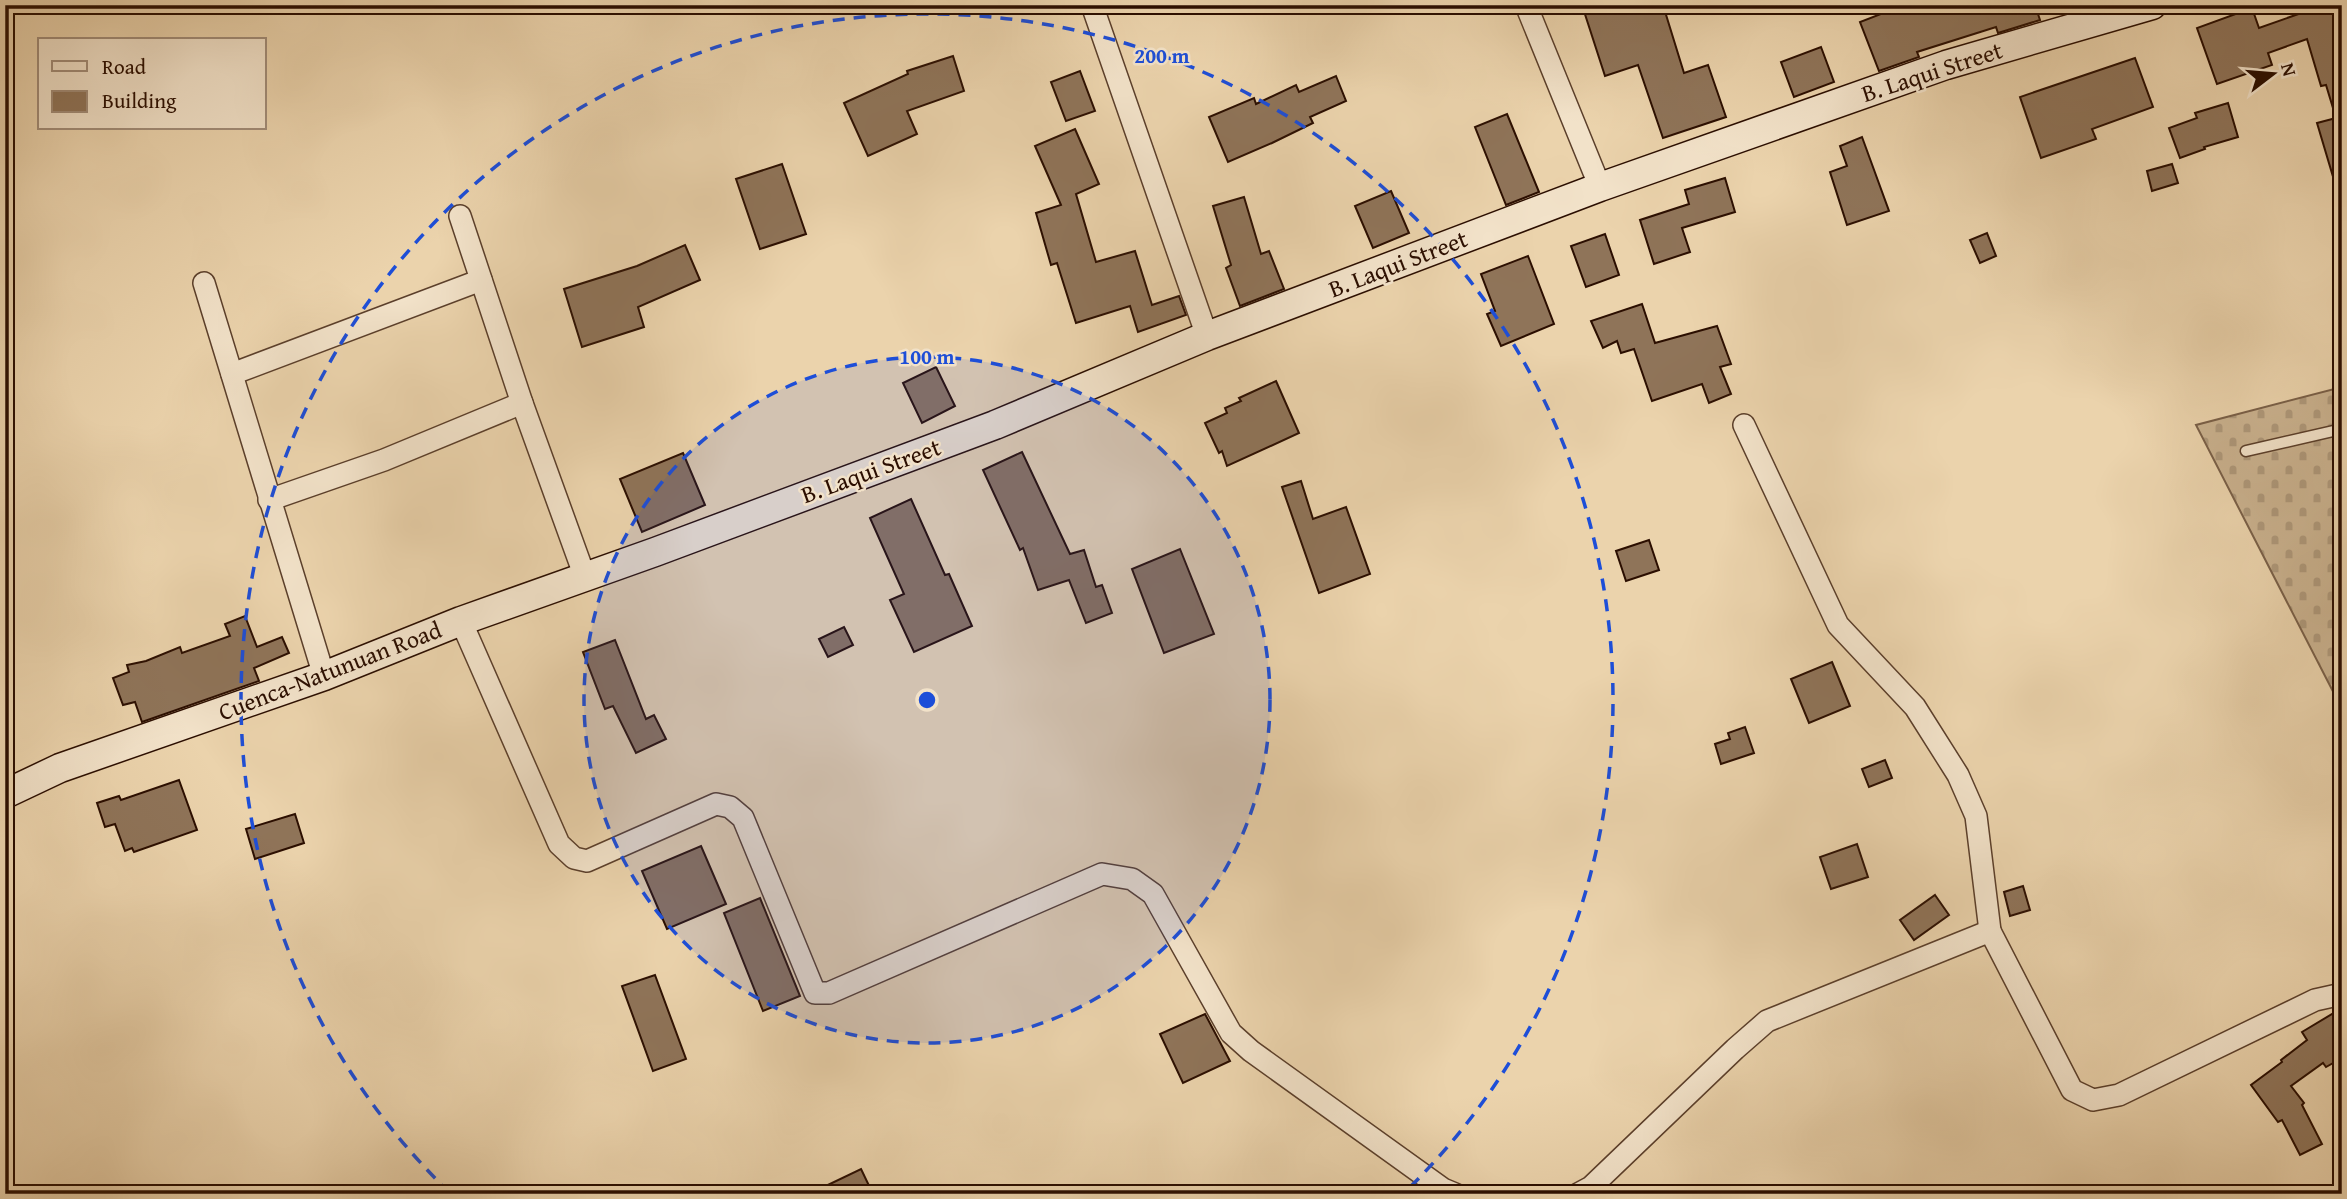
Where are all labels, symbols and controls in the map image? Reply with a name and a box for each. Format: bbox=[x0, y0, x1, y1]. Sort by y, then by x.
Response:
street label: B. Laqui Street bbox=[1857, 32, 2007, 111]
legend bbox=[38, 38, 266, 130]
north arrow bbox=[2238, 38, 2308, 108]
text: 200 m bbox=[1134, 40, 1190, 71]
text: Road bbox=[102, 51, 147, 82]
text: N bbox=[2274, 59, 2305, 80]
text: Building bbox=[102, 85, 177, 116]
street label: B. Laqui Street bbox=[1323, 221, 1473, 306]
text: 100 m bbox=[899, 341, 955, 372]
street label: B. Laqui Street bbox=[796, 429, 946, 512]
street label: Cuenca-Natunuan Road bbox=[213, 612, 447, 729]
centre of rings bbox=[915, 688, 939, 712]

